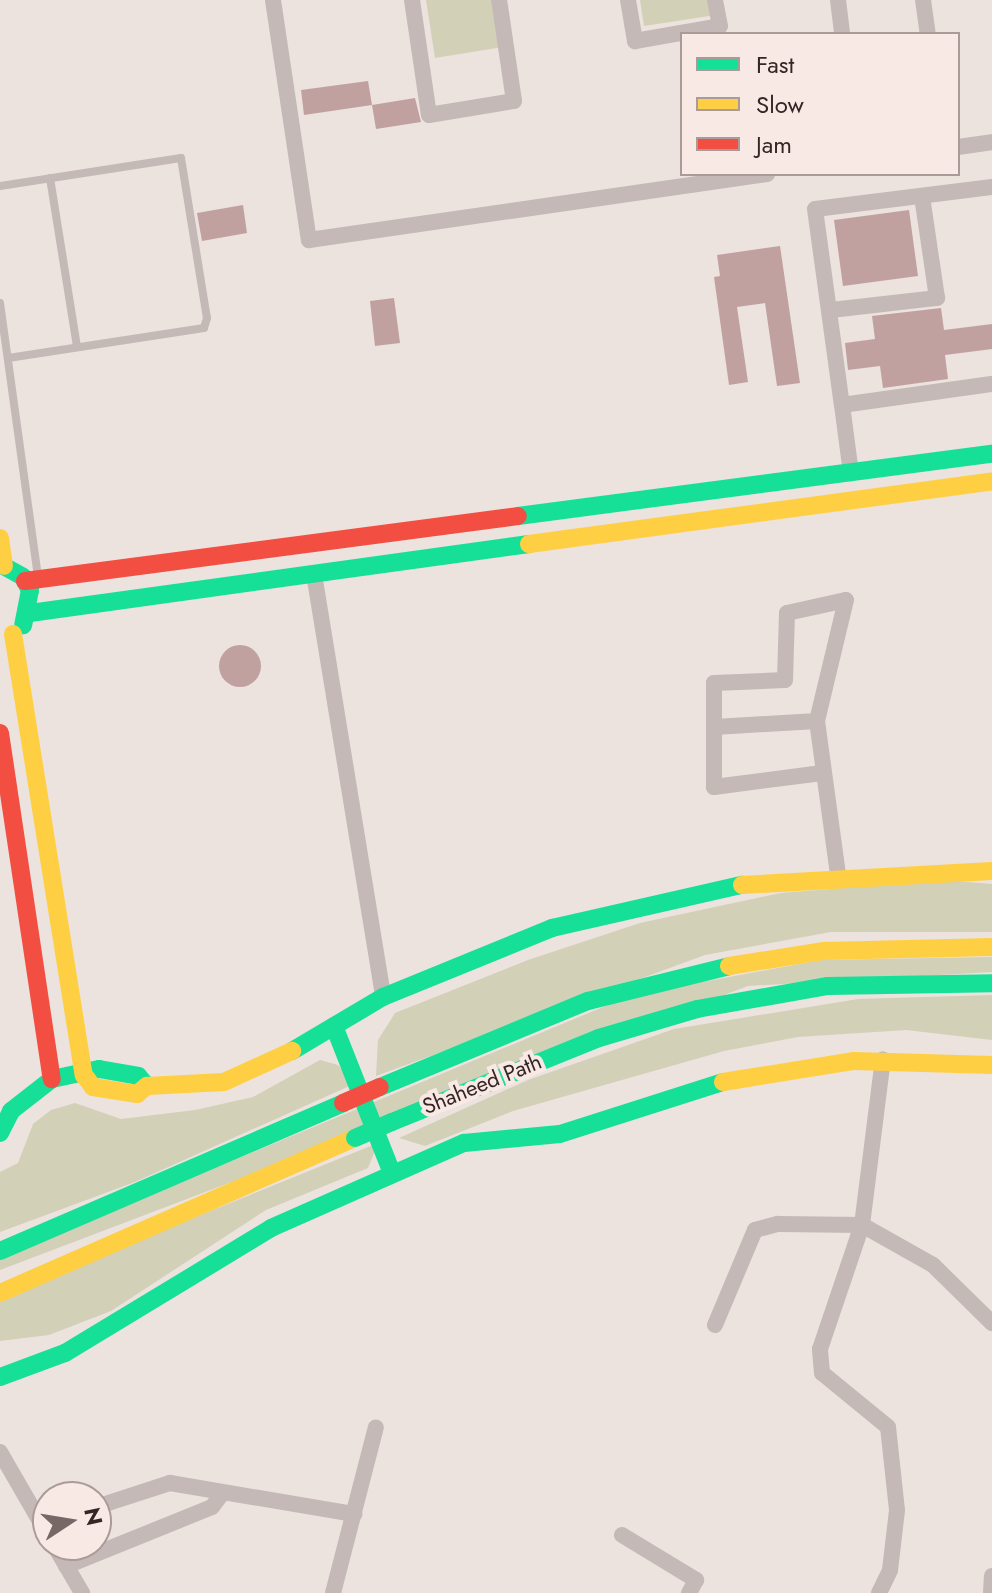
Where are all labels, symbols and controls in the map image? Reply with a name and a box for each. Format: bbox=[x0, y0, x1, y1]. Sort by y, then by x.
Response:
legend bbox=[680, 32, 960, 176]
text: Fast bbox=[756, 47, 794, 82]
text: Slow bbox=[756, 87, 804, 122]
text: Jam bbox=[756, 127, 792, 162]
street label: Shaheed Path bbox=[418, 1048, 546, 1120]
north arrow bbox=[32, 1481, 112, 1561]
text: N bbox=[76, 1505, 111, 1528]

